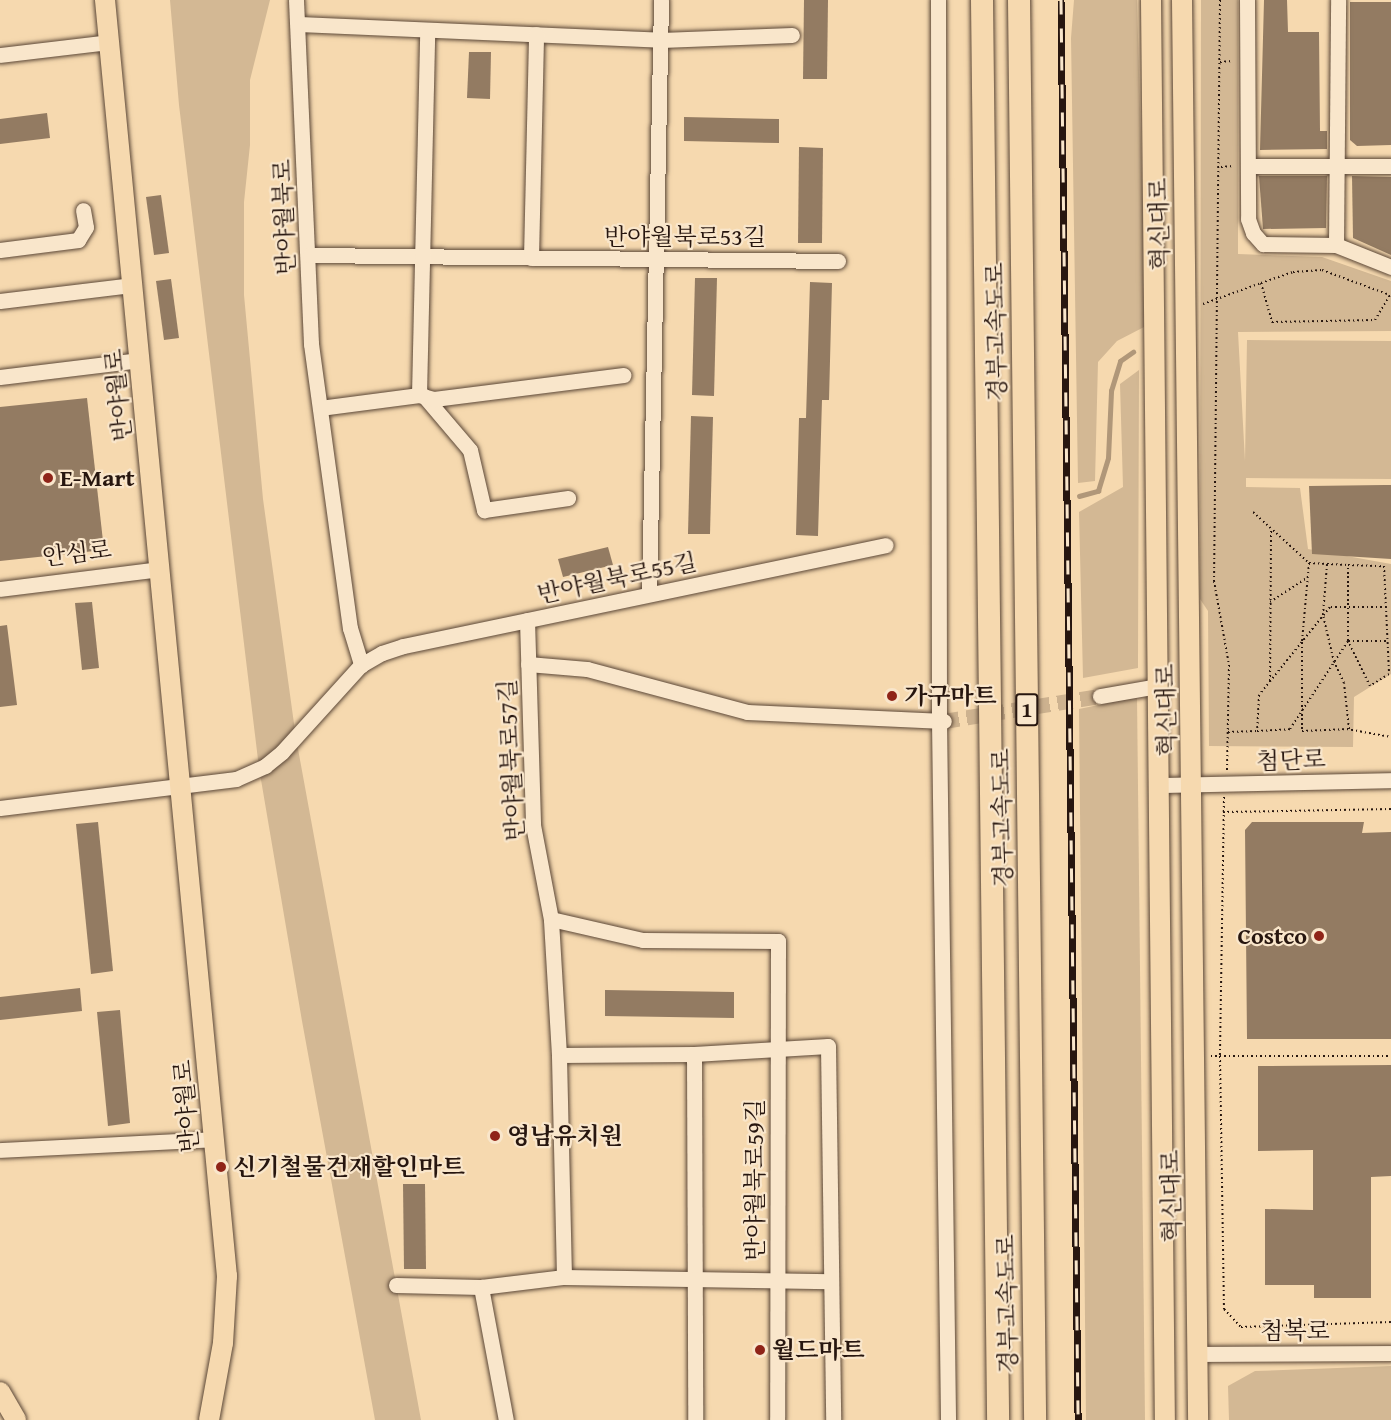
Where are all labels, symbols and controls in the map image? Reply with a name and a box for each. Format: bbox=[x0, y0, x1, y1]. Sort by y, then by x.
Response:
street label: 반야월북로 bbox=[268, 159, 300, 275]
street label: 혁신대로 bbox=[1144, 177, 1174, 271]
street label: 반야월북로53길 bbox=[604, 223, 766, 251]
street label: 경부고속도로 bbox=[980, 262, 1012, 402]
street label: 반야월로 bbox=[99, 347, 137, 443]
place label: E-Mart bbox=[60, 464, 135, 492]
marker: E-Mart bbox=[41, 471, 55, 485]
street label: 안심로 bbox=[41, 534, 113, 572]
street label: 반야월북로55길 bbox=[535, 547, 699, 609]
street label: 혁신대로 bbox=[1151, 663, 1181, 757]
street label: 반야월북로57길 bbox=[492, 678, 530, 842]
place label: 가구마트 bbox=[904, 682, 997, 710]
marker: 가구마트 bbox=[885, 689, 899, 703]
road number: 1 bbox=[1015, 691, 1039, 729]
street label: 첨단로 bbox=[1256, 744, 1326, 776]
street label: 경부고속도로 bbox=[986, 748, 1018, 888]
place label: Costco bbox=[1237, 922, 1307, 950]
marker: Costco bbox=[1312, 929, 1326, 943]
street label: 반야월로 bbox=[168, 1059, 204, 1153]
street label: 반야월북로59길 bbox=[741, 1099, 769, 1261]
place label: 영남유치원 bbox=[507, 1122, 623, 1150]
marker: 영남유치원 bbox=[488, 1129, 502, 1143]
street label: 혁신대로 bbox=[1156, 1149, 1186, 1243]
place label: 신기철물건재할인마트 bbox=[233, 1153, 465, 1181]
marker: 신기철물건재할인마트 bbox=[214, 1160, 228, 1174]
street label: 경부고속도로 bbox=[991, 1234, 1023, 1374]
street label: 첨복로 bbox=[1260, 1317, 1330, 1345]
place label: 월드마트 bbox=[772, 1336, 865, 1364]
marker: 월드마트 bbox=[753, 1343, 767, 1357]

